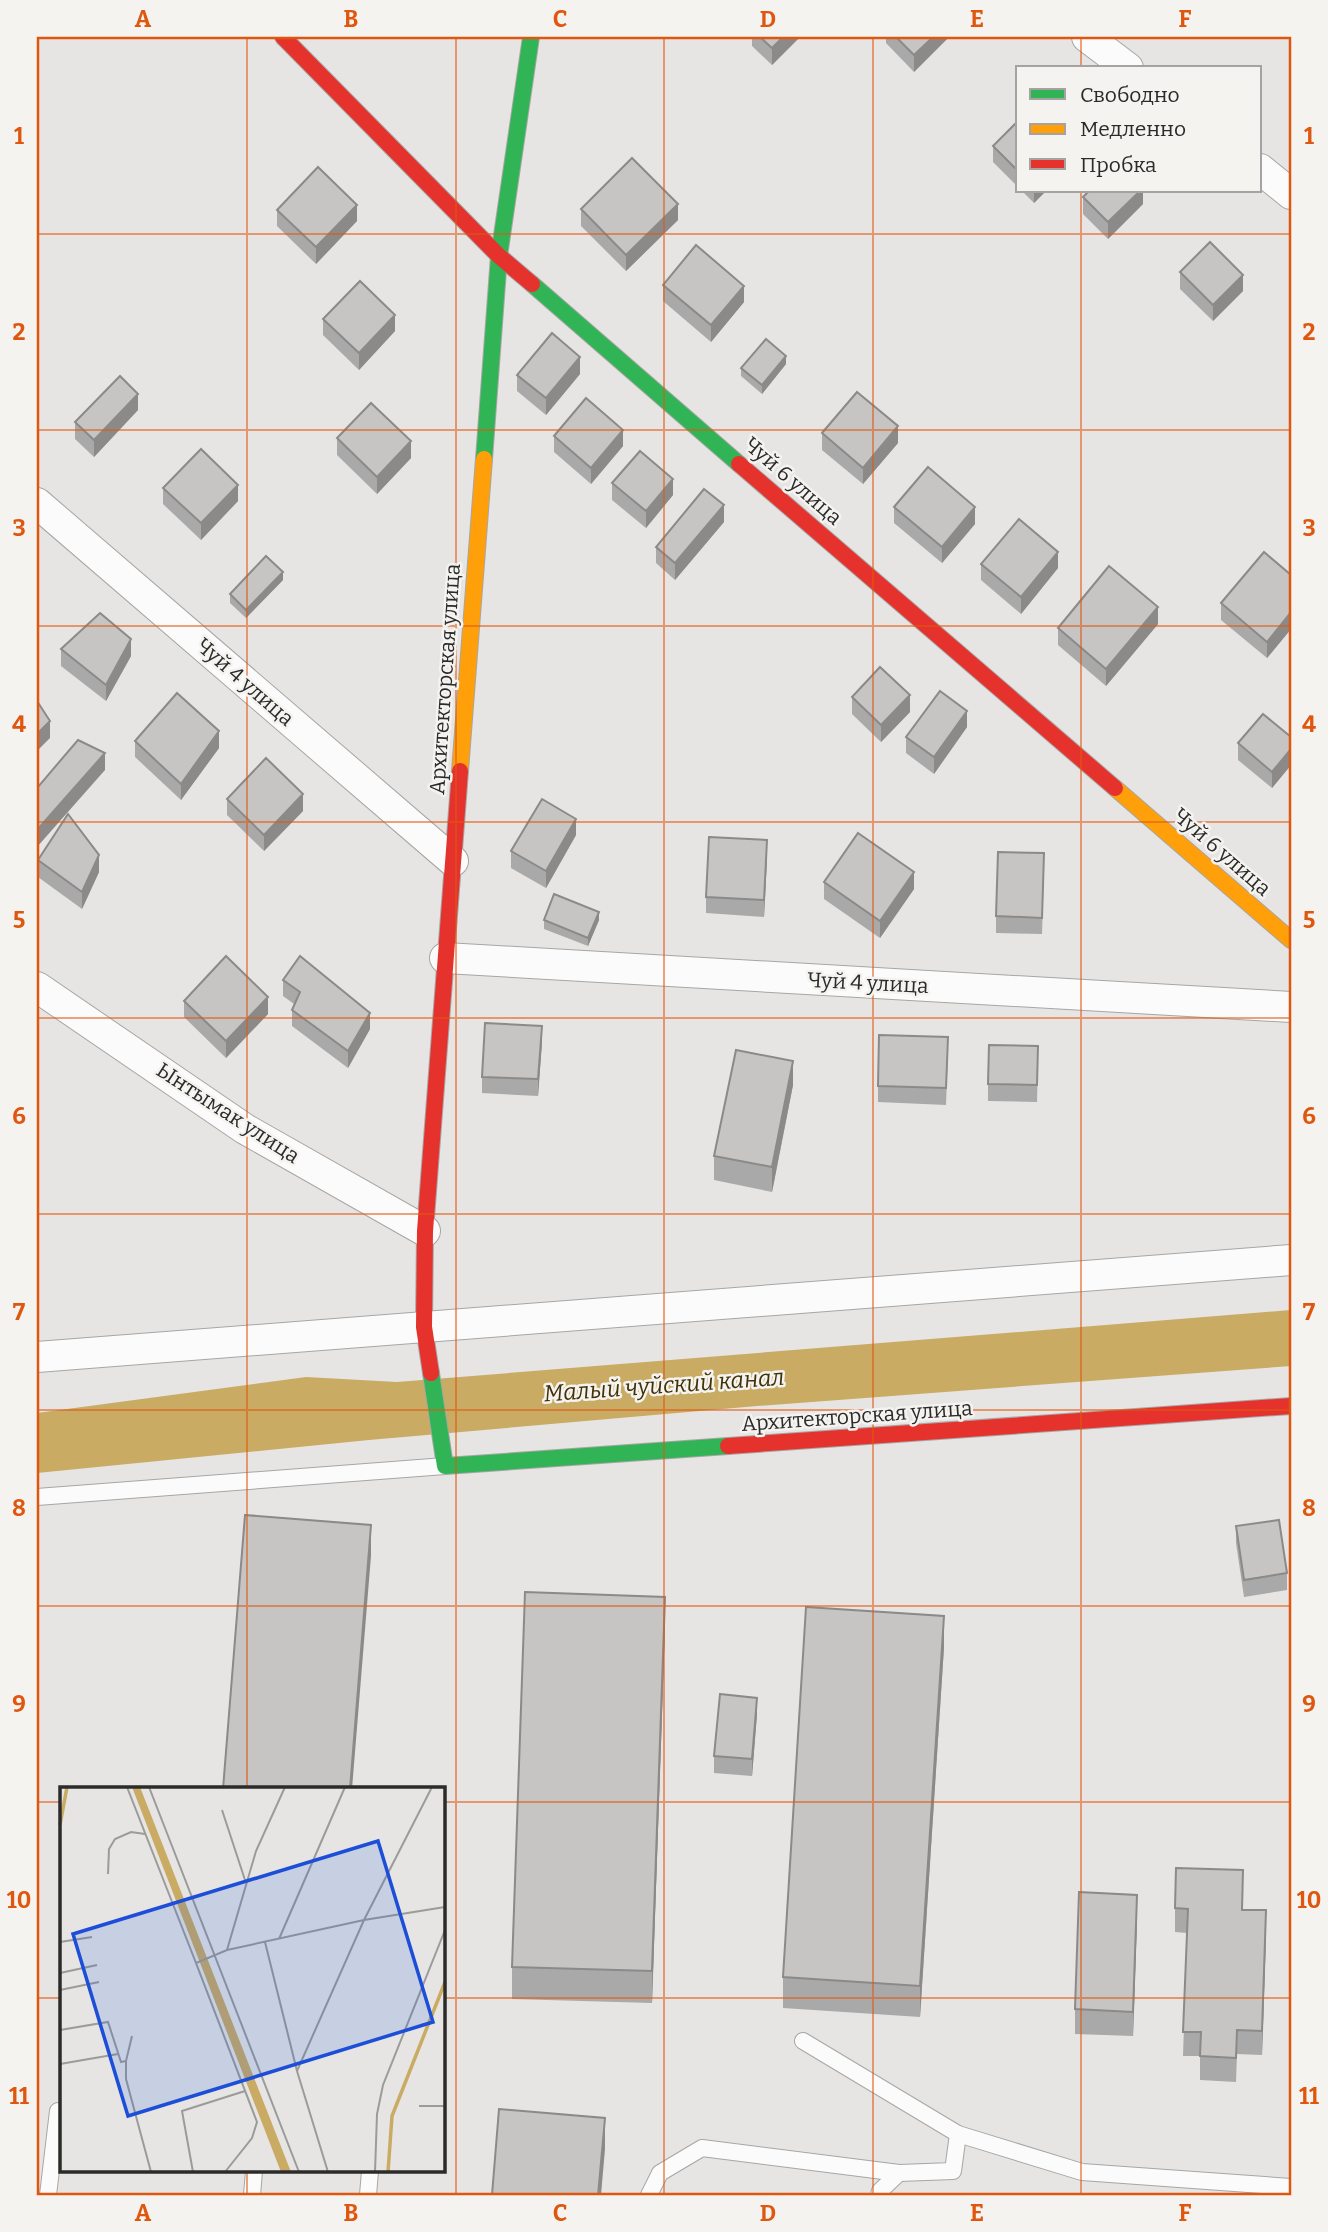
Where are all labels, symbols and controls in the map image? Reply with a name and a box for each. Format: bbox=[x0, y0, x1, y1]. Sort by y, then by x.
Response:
text: A bbox=[135, 5, 152, 33]
text: B bbox=[344, 5, 358, 33]
text: C bbox=[553, 5, 567, 33]
text: D bbox=[760, 5, 776, 33]
text: E bbox=[970, 5, 984, 33]
text: F bbox=[1179, 5, 1192, 33]
legend bbox=[1016, 66, 1262, 192]
text: Свободно bbox=[1080, 82, 1180, 108]
text: Медленно bbox=[1080, 116, 1186, 142]
text: 1 bbox=[14, 122, 24, 150]
text: 1 bbox=[1304, 122, 1314, 150]
text: Пробка bbox=[1080, 152, 1157, 178]
text: 2 bbox=[13, 318, 26, 346]
text: 2 bbox=[1303, 318, 1316, 346]
street label: Чуй 6 улица bbox=[739, 431, 848, 531]
text: 3 bbox=[12, 514, 26, 542]
text: 3 bbox=[1302, 514, 1316, 542]
street label: Архитекторская улица bbox=[424, 562, 466, 795]
street label: Чуй 4 улица bbox=[191, 632, 300, 732]
text: 4 bbox=[12, 710, 26, 738]
text: 4 bbox=[1302, 710, 1316, 738]
street label: Чуй 6 улица bbox=[1168, 802, 1277, 902]
text: 5 bbox=[13, 906, 25, 934]
text: 5 bbox=[1303, 906, 1315, 934]
street label: Чуй 4 улица bbox=[807, 967, 930, 999]
street label: Ынтымак улица bbox=[151, 1057, 305, 1169]
text: 6 bbox=[12, 1102, 26, 1130]
text: 6 bbox=[1302, 1102, 1316, 1130]
text: 7 bbox=[13, 1298, 26, 1326]
text: 7 bbox=[1303, 1298, 1316, 1326]
water label: Малый чуйский канал bbox=[543, 1363, 785, 1407]
street label: Архитекторская улица bbox=[741, 1395, 974, 1437]
text: 8 bbox=[12, 1494, 26, 1522]
text: 8 bbox=[1302, 1494, 1316, 1522]
text: 9 bbox=[12, 1690, 26, 1718]
text: 9 bbox=[1302, 1690, 1316, 1718]
inset map bbox=[60, 1787, 444, 2172]
text: 10 bbox=[7, 1886, 31, 1914]
text: 10 bbox=[1297, 1886, 1321, 1914]
text: 11 bbox=[9, 2082, 29, 2110]
text: 11 bbox=[1299, 2082, 1319, 2110]
text: A bbox=[135, 2199, 152, 2227]
text: B bbox=[344, 2199, 358, 2227]
text: C bbox=[553, 2199, 567, 2227]
text: D bbox=[760, 2199, 776, 2227]
text: E bbox=[970, 2199, 984, 2227]
text: F bbox=[1179, 2199, 1192, 2227]

